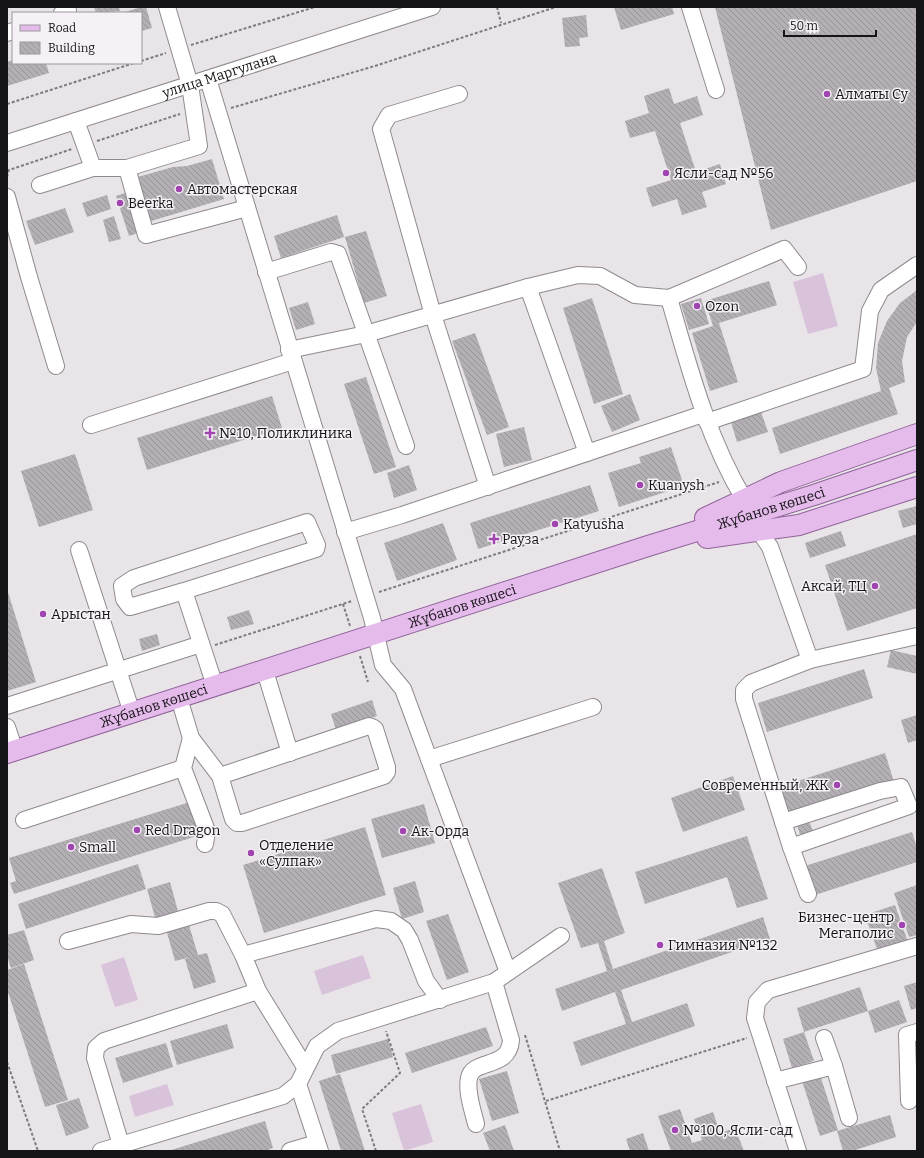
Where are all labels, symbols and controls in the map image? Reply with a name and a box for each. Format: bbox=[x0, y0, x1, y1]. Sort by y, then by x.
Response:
legend bbox=[12, 12, 142, 64]
scale bar bbox=[784, 12, 876, 38]
text: 50 m bbox=[790, 19, 819, 33]
text: Road bbox=[48, 21, 76, 35]
text: Building bbox=[48, 41, 95, 55]
street label: улица Маргулана bbox=[159, 49, 279, 102]
place label: Алматы Су bbox=[835, 86, 909, 103]
marker: Алматы Су bbox=[822, 89, 832, 99]
place label: Ясли-сад №56 bbox=[674, 165, 773, 182]
marker: Ясли-сад №56 bbox=[661, 168, 671, 178]
place label: Автомастерская bbox=[187, 181, 298, 198]
marker: Автомастерская bbox=[174, 184, 184, 194]
place label: Beerka bbox=[128, 195, 174, 212]
marker: Beerka bbox=[115, 198, 125, 208]
place label: Ozon bbox=[705, 298, 739, 315]
marker: Ozon bbox=[692, 301, 702, 311]
place label: №10, Поликлиника bbox=[219, 425, 353, 442]
marker: №10, Поликлиника bbox=[204, 427, 216, 439]
place label: Kuanysh bbox=[648, 477, 705, 494]
marker: Kuanysh bbox=[635, 480, 645, 490]
street label: Жұбанов көшесі bbox=[715, 484, 827, 533]
place label: Katyusha bbox=[563, 516, 624, 533]
marker: Katyusha bbox=[550, 519, 560, 529]
place label: Рауза bbox=[502, 531, 539, 548]
marker: Рауза bbox=[489, 534, 499, 544]
place label: Аксай, ТЦ bbox=[801, 578, 867, 595]
street label: Жұбанов көшесі bbox=[406, 581, 518, 632]
marker: Аксай, ТЦ bbox=[870, 581, 880, 591]
place label: Арыстан bbox=[51, 606, 111, 623]
marker: Арыстан bbox=[38, 609, 48, 619]
street label: Жұбанов көшесі bbox=[98, 681, 210, 732]
place label: Современный, ЖК bbox=[702, 777, 829, 794]
marker: Современный, ЖК bbox=[832, 780, 842, 790]
place label: Red Dragon bbox=[145, 822, 221, 839]
place label: Ак-Орда bbox=[411, 823, 469, 840]
marker: Red Dragon bbox=[132, 825, 142, 835]
marker: Ак-Орда bbox=[398, 826, 408, 836]
place label: Отделение «Сулпак» bbox=[259, 837, 334, 870]
place label: Small bbox=[79, 839, 116, 856]
marker: Small bbox=[66, 842, 76, 852]
marker: Отделение «Сулпак» bbox=[246, 848, 256, 858]
place label: Бизнес-центр Мегаполис bbox=[798, 909, 894, 942]
marker: Бизнес-центр Мегаполис bbox=[897, 920, 907, 930]
place label: Гимназия №132 bbox=[668, 937, 777, 954]
marker: Гимназия №132 bbox=[655, 940, 665, 950]
place label: №100, Ясли-сад bbox=[683, 1122, 793, 1139]
marker: №100, Ясли-сад bbox=[670, 1125, 680, 1135]

